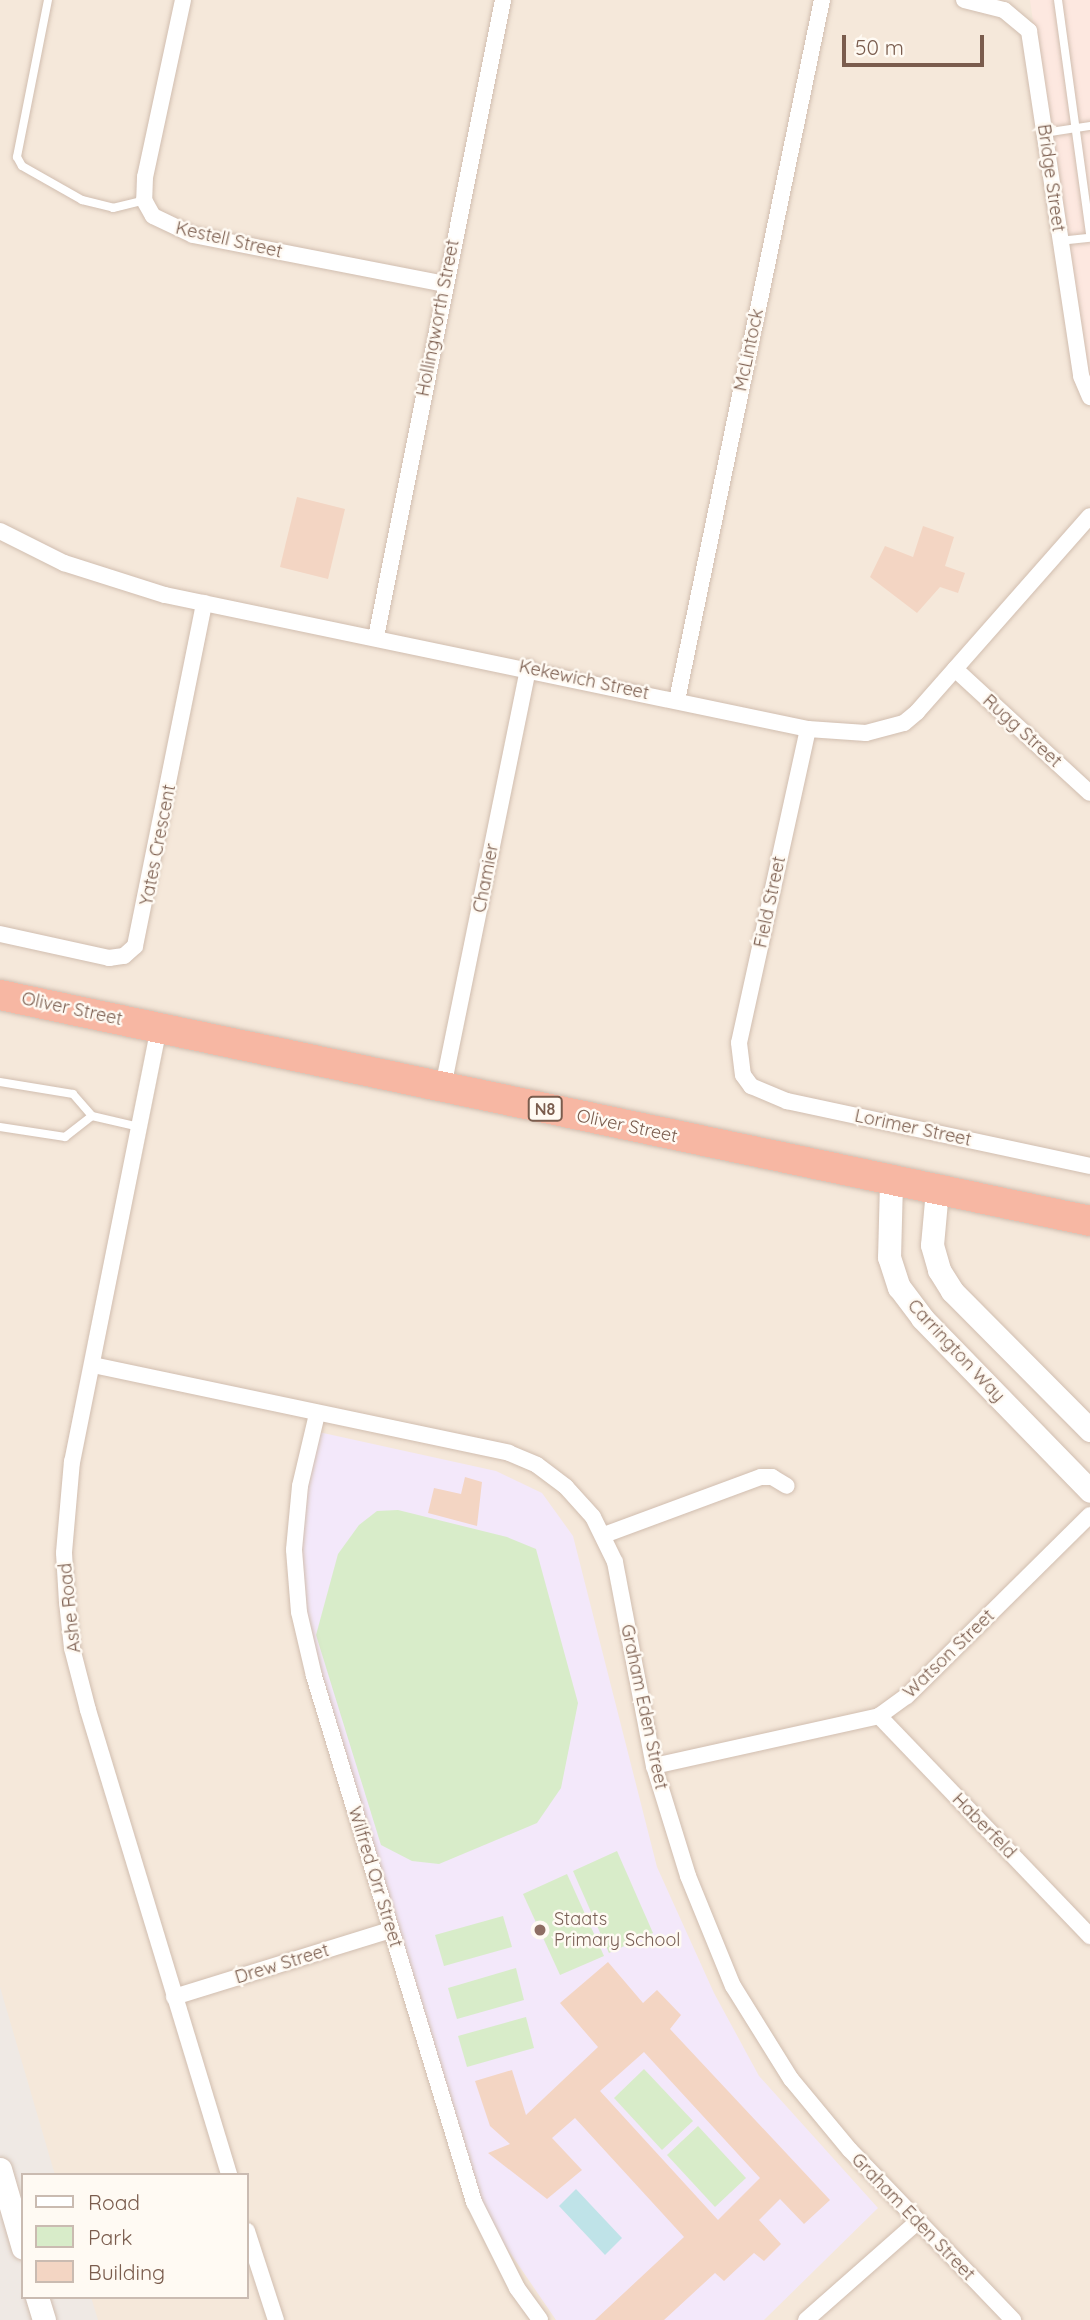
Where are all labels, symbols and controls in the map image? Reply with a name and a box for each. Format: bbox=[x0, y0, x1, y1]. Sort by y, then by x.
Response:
scale bar bbox=[845, 21, 987, 65]
text: 50 m bbox=[855, 34, 904, 60]
street label: Bridge Street bbox=[1033, 123, 1069, 233]
street label: Kestell Street bbox=[173, 217, 285, 263]
street label: Hollingworth Street bbox=[412, 238, 464, 398]
street label: McLintock bbox=[730, 307, 768, 393]
street label: Kekewich Street bbox=[517, 656, 651, 704]
street label: Rugg Street bbox=[978, 690, 1066, 772]
street label: Yates Crescent bbox=[136, 783, 180, 907]
street label: Chamier bbox=[469, 841, 503, 915]
street label: Field Street bbox=[750, 854, 790, 950]
street label: Oliver Street bbox=[20, 988, 124, 1030]
road number: N8 bbox=[528, 1096, 562, 1121]
street label: Oliver Street bbox=[575, 1105, 679, 1147]
street label: Lorimer Street bbox=[853, 1105, 973, 1151]
street label: Carrington Way bbox=[903, 1295, 1009, 1407]
street label: Ashe Road bbox=[55, 1562, 85, 1654]
street label: Watson Street bbox=[899, 1605, 999, 1703]
street label: Graham Eden Street bbox=[616, 1622, 672, 1792]
street label: Haberfeld bbox=[948, 1789, 1020, 1863]
street label: Wilfred Orr Street bbox=[343, 1804, 407, 1950]
place label: Staats Primary School bbox=[554, 1909, 680, 1952]
marker: Staats Primary School bbox=[532, 1922, 548, 1938]
street label: Drew Street bbox=[232, 1939, 332, 1989]
street label: Graham Eden Street bbox=[847, 2149, 979, 2285]
legend bbox=[21, 2173, 248, 2299]
text: Road bbox=[88, 2189, 140, 2215]
text: Park bbox=[88, 2224, 132, 2250]
text: Building bbox=[88, 2259, 165, 2285]

